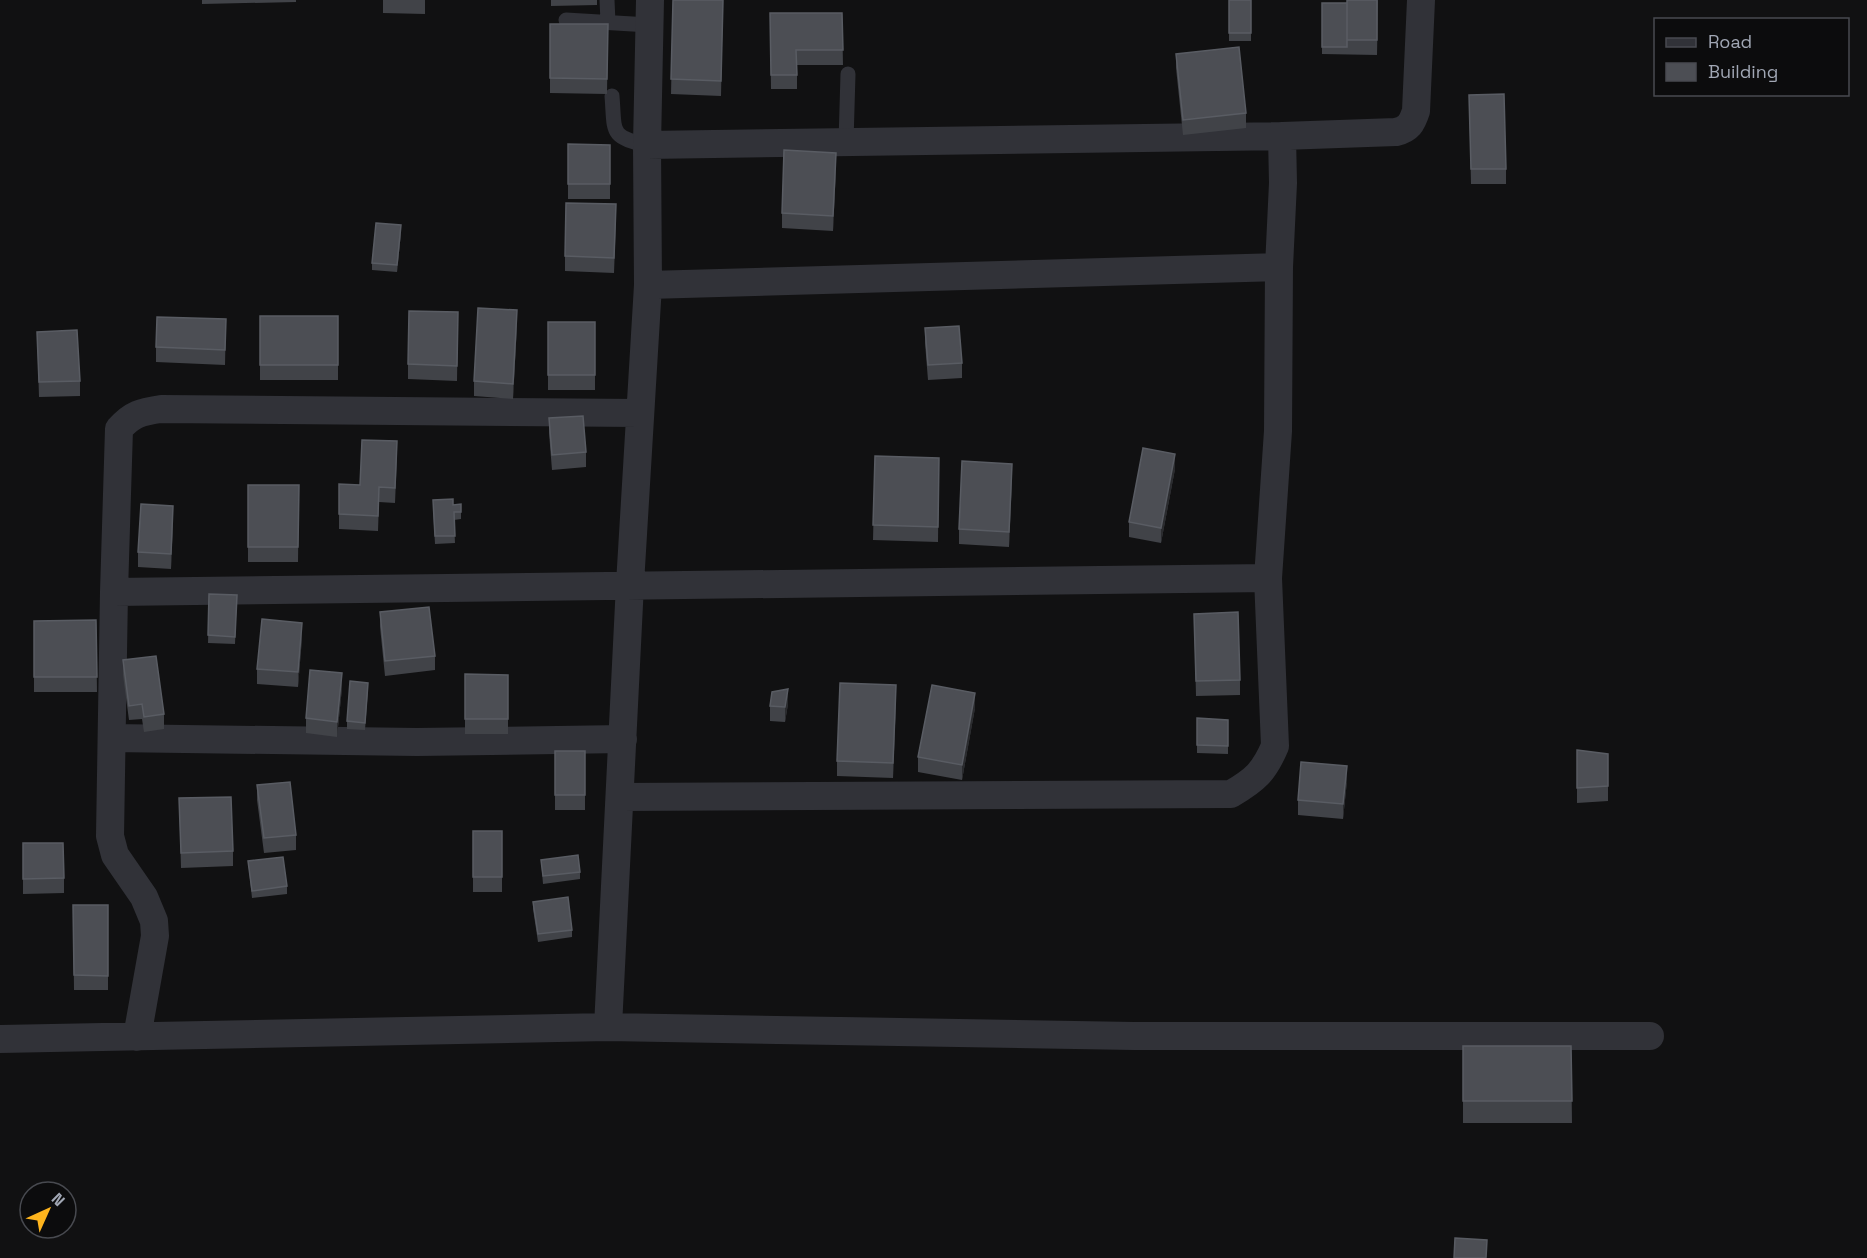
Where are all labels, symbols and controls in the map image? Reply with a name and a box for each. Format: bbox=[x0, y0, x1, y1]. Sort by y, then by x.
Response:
legend bbox=[1654, 18, 1849, 96]
text: Road bbox=[1708, 30, 1752, 53]
text: Building bbox=[1708, 60, 1778, 83]
north arrow bbox=[18, 1180, 78, 1240]
text: N bbox=[47, 1189, 69, 1211]

